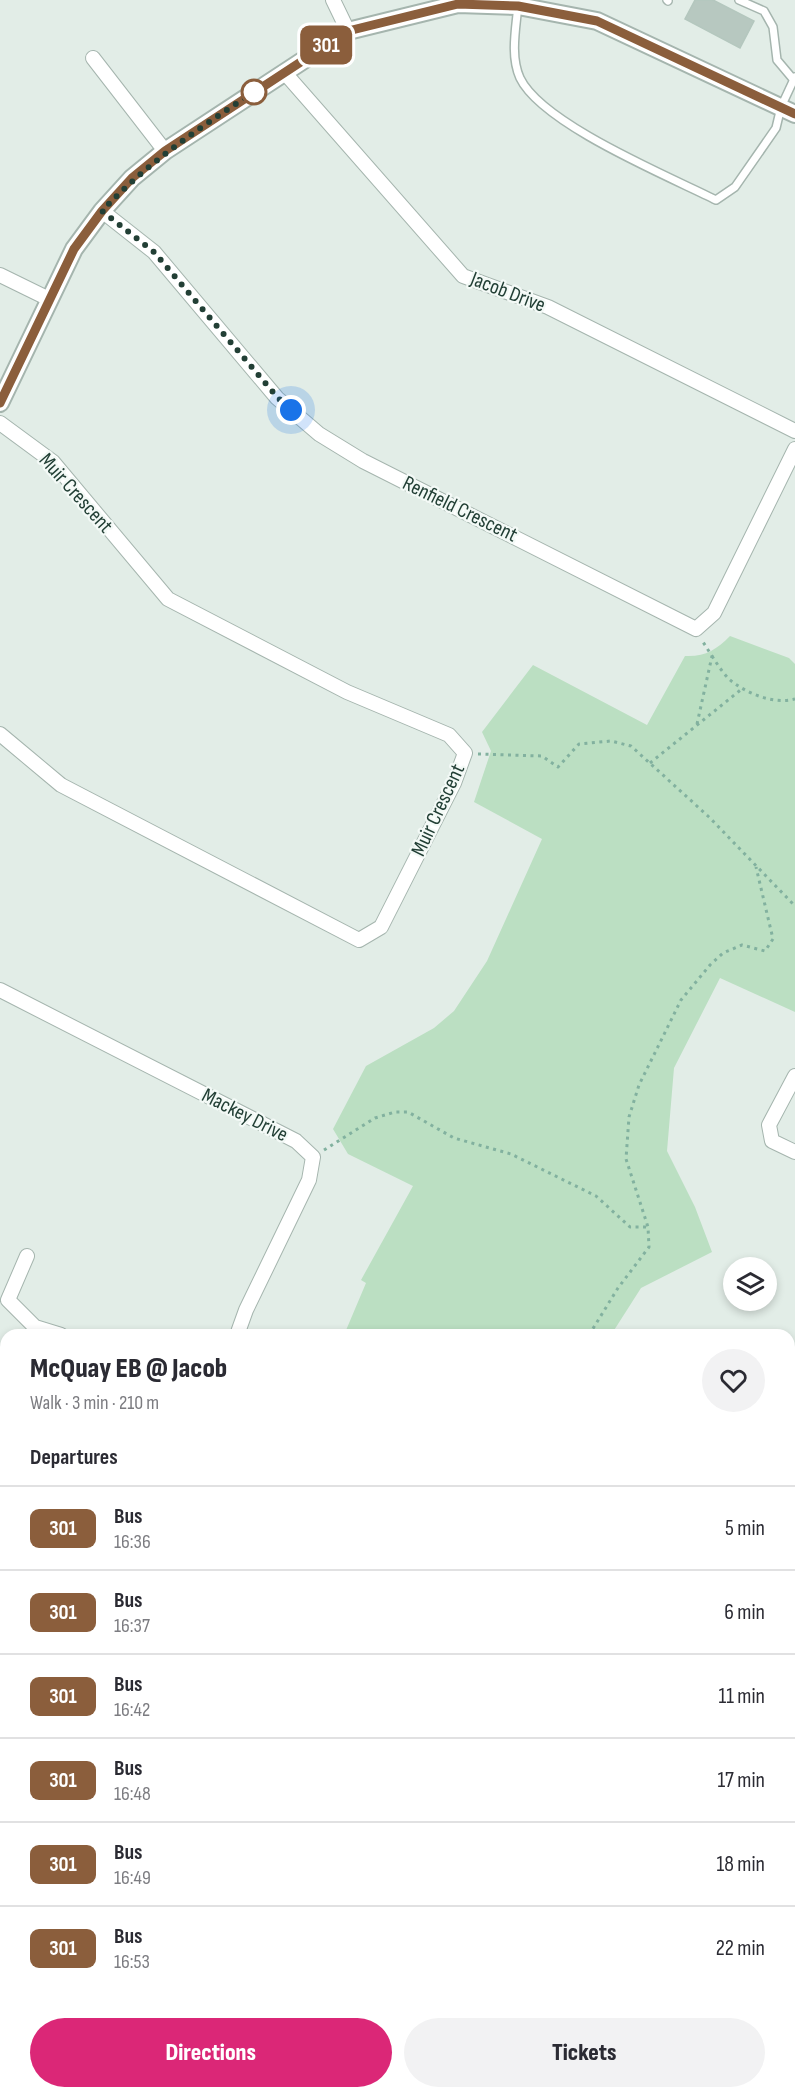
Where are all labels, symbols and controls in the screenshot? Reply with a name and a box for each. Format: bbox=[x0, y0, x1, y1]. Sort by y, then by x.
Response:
line badge: 301 bbox=[292, 26, 360, 64]
text: 301 bbox=[312, 33, 340, 58]
unlabelled marker bbox=[241, 79, 267, 105]
street label: Jacob Drive bbox=[466, 266, 549, 318]
your location bbox=[276, 395, 306, 425]
street label: Muir Crescent bbox=[34, 448, 118, 538]
street label: Renfield Crescent bbox=[399, 470, 521, 548]
street label: Muir Crescent bbox=[406, 760, 470, 860]
street label: Mackey Drive bbox=[198, 1083, 292, 1147]
map controls bbox=[723, 1257, 777, 1311]
button: layers bbox=[723, 1257, 777, 1311]
button: heart bbox=[702, 1349, 765, 1412]
text: McQuay EB @ Jacob bbox=[30, 1352, 227, 1385]
text: Walk · 3 min · 210 m bbox=[30, 1391, 159, 1415]
text: Departures bbox=[30, 1444, 118, 1471]
text: Bus bbox=[114, 1503, 143, 1530]
text: 5 min bbox=[725, 1515, 765, 1542]
text: 301 bbox=[49, 1516, 77, 1541]
text: 16:36 bbox=[114, 1530, 151, 1554]
text: Bus bbox=[114, 1587, 143, 1614]
text: 6 min bbox=[724, 1599, 765, 1626]
text: 301 bbox=[49, 1600, 77, 1625]
text: 16:37 bbox=[114, 1614, 150, 1638]
text: Bus bbox=[114, 1671, 143, 1698]
text: 11 min bbox=[718, 1683, 765, 1710]
text: 301 bbox=[49, 1684, 77, 1709]
text: 16:42 bbox=[114, 1698, 150, 1722]
text: Bus bbox=[114, 1755, 143, 1782]
text: 17 min bbox=[717, 1767, 765, 1794]
text: 301 bbox=[49, 1768, 77, 1793]
text: 16:48 bbox=[114, 1782, 151, 1806]
text: Bus bbox=[114, 1839, 143, 1866]
text: 18 min bbox=[717, 1851, 765, 1878]
text: 301 bbox=[49, 1852, 77, 1877]
text: 16:49 bbox=[114, 1866, 151, 1890]
text: Bus bbox=[114, 1923, 143, 1950]
text: 22 min bbox=[716, 1935, 765, 1962]
text: 301 bbox=[49, 1936, 77, 1961]
text: 16:53 bbox=[114, 1950, 150, 1974]
button: Directions bbox=[30, 2018, 392, 2087]
button: Tickets bbox=[404, 2018, 765, 2087]

